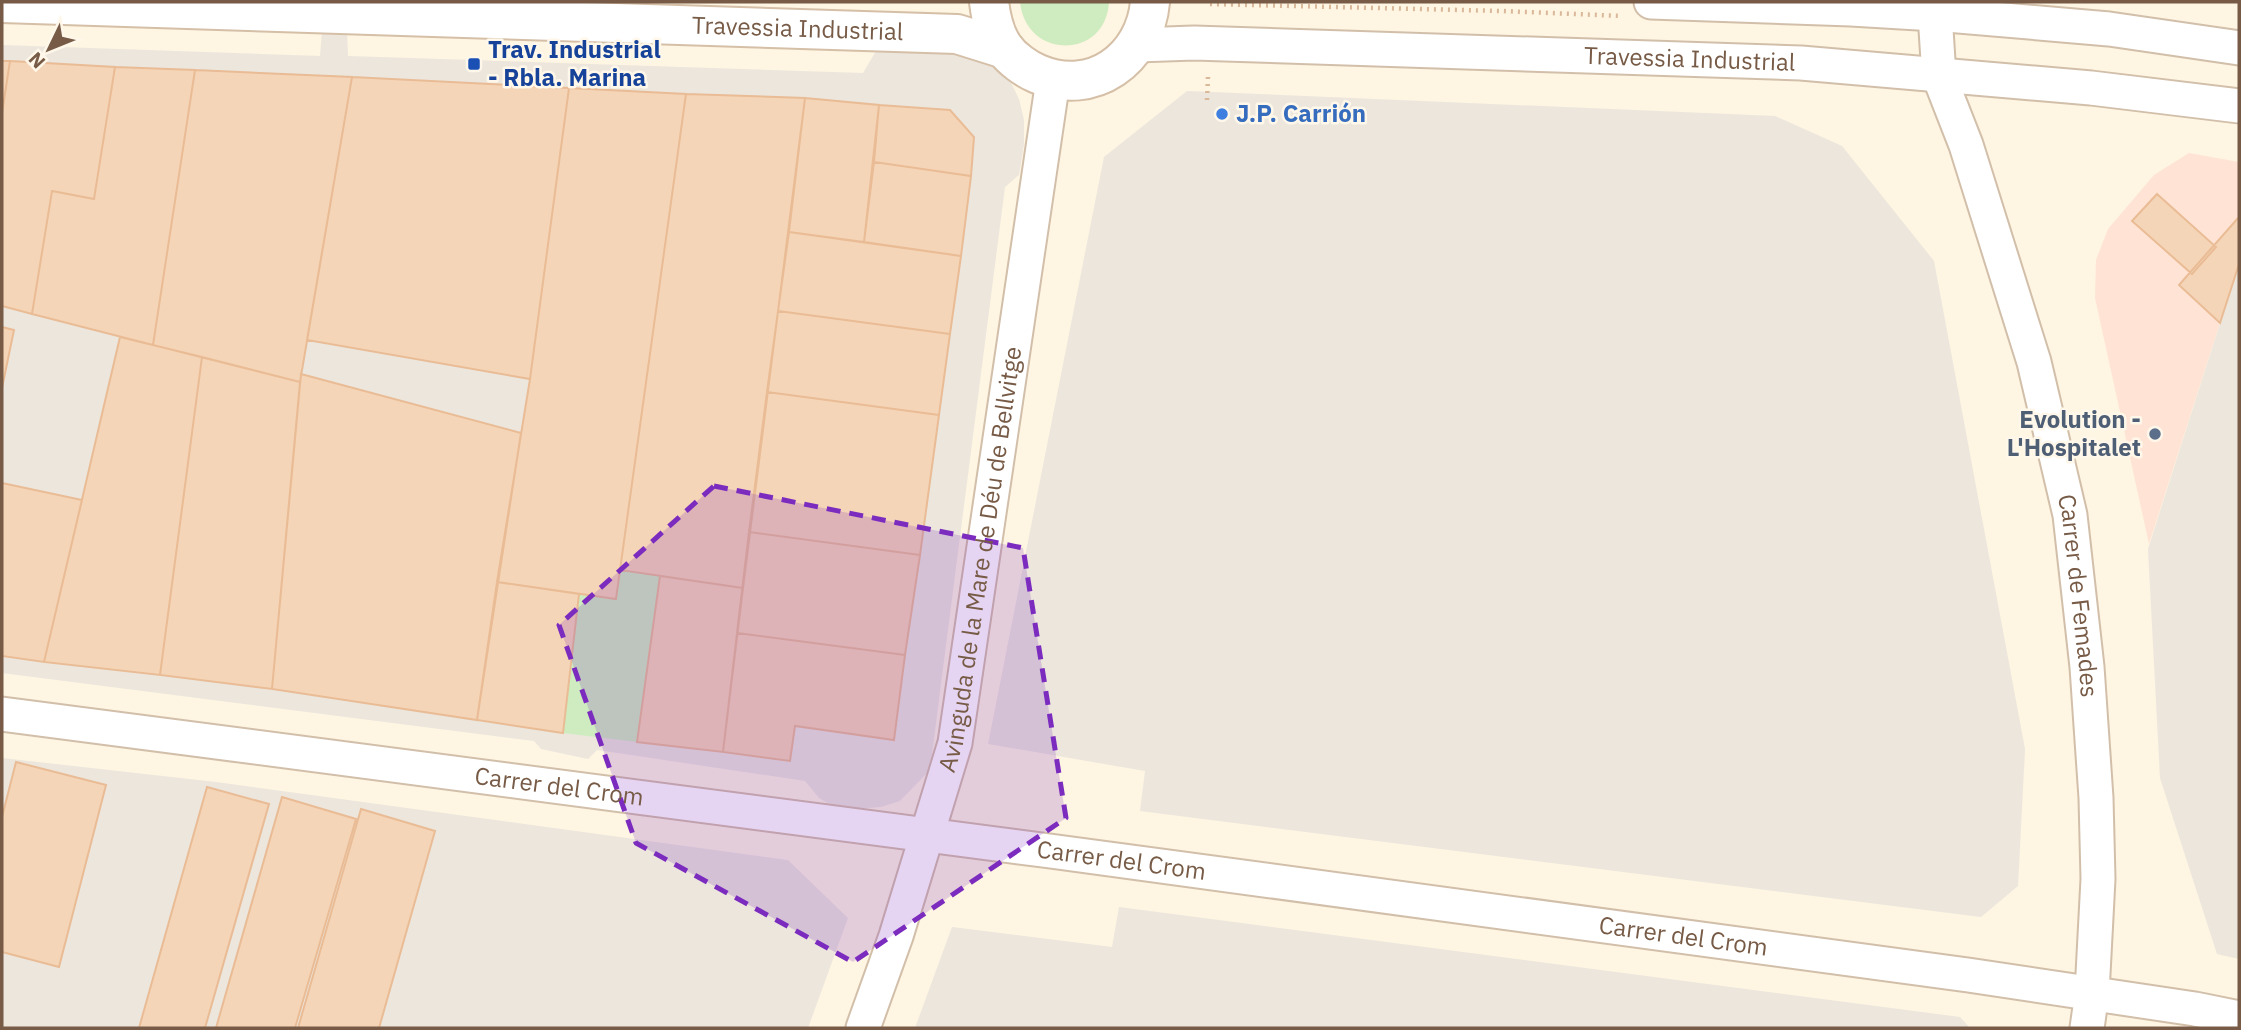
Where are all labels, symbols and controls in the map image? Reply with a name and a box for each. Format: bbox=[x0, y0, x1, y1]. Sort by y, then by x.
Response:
street label: Travessia Industrial bbox=[691, 8, 904, 47]
north arrow bbox=[14, 14, 84, 84]
place label: Trav. Industrial - Rbla. Marina bbox=[488, 33, 661, 93]
street label: Travessia Industrial bbox=[1584, 39, 1796, 78]
text: N bbox=[23, 47, 50, 74]
marker: Trav. Industrial - Rbla. Marina bbox=[466, 56, 482, 72]
place label: J.P. Carrión bbox=[1236, 97, 1366, 129]
marker: J.P. Carrión bbox=[1214, 106, 1230, 122]
street label: Avinguda de la Mare de Déu de Bellvitge bbox=[930, 344, 1028, 776]
place label: Evolution - L'Hospitalet bbox=[2007, 403, 2141, 463]
marker: Evolution - L'Hospitalet bbox=[2147, 426, 2163, 442]
street label: Carrer de Femades bbox=[2051, 491, 2106, 698]
street label: Carrer del Crom bbox=[473, 759, 646, 813]
street label: Carrer del Crom bbox=[1035, 832, 1208, 887]
street label: Carrer del Crom bbox=[1597, 908, 1770, 963]

